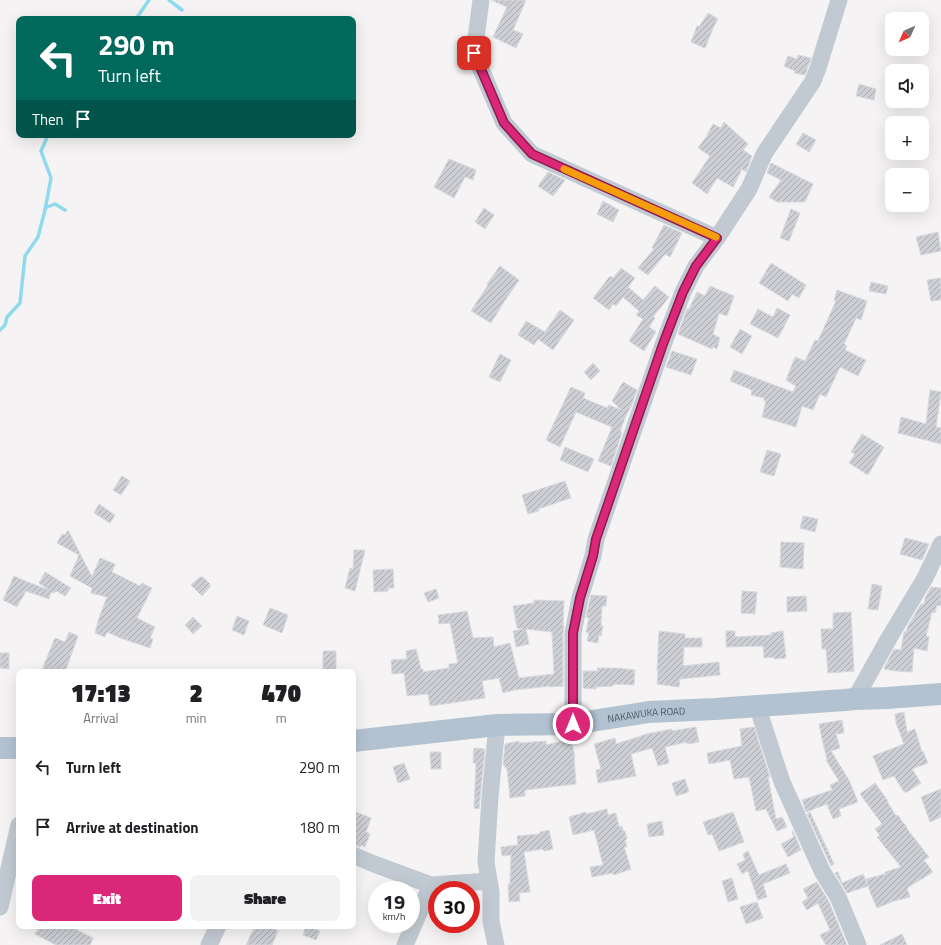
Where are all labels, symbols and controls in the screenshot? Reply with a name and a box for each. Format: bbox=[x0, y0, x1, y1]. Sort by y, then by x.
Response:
north arrow bbox=[885, 12, 929, 56]
map controls bbox=[885, 12, 929, 212]
text: 290 m bbox=[98, 23, 175, 66]
icon: left bbox=[32, 32, 84, 84]
pin bbox=[457, 36, 491, 70]
icon: arrive bbox=[463, 42, 485, 64]
text: Turn left bbox=[98, 62, 161, 89]
button: sound bbox=[885, 64, 929, 108]
text: Then bbox=[32, 108, 64, 131]
icon: arrive bbox=[72, 108, 94, 130]
button: + bbox=[885, 116, 929, 160]
button: − bbox=[885, 168, 929, 212]
text: 17:13 bbox=[71, 675, 131, 711]
text: 2 bbox=[189, 675, 203, 711]
text: 470 bbox=[261, 675, 301, 711]
position arrow bbox=[552, 703, 594, 745]
street label: NAKAWUKA ROAD bbox=[606, 703, 686, 726]
text: Arrival bbox=[83, 708, 118, 728]
text: min bbox=[186, 708, 206, 728]
text: m bbox=[276, 708, 287, 728]
icon: left bbox=[32, 756, 54, 778]
text: Turn left bbox=[66, 756, 121, 779]
text: 290 m bbox=[299, 756, 340, 779]
icon: arrive bbox=[32, 816, 54, 838]
text: Arrive at destination bbox=[66, 816, 199, 839]
text: 180 m bbox=[299, 816, 340, 839]
button: Exit bbox=[32, 875, 182, 921]
button: Share bbox=[190, 875, 340, 921]
speed limit sign: 30 bbox=[428, 881, 480, 933]
text: 19 bbox=[383, 886, 405, 917]
text: km/h bbox=[383, 909, 405, 924]

